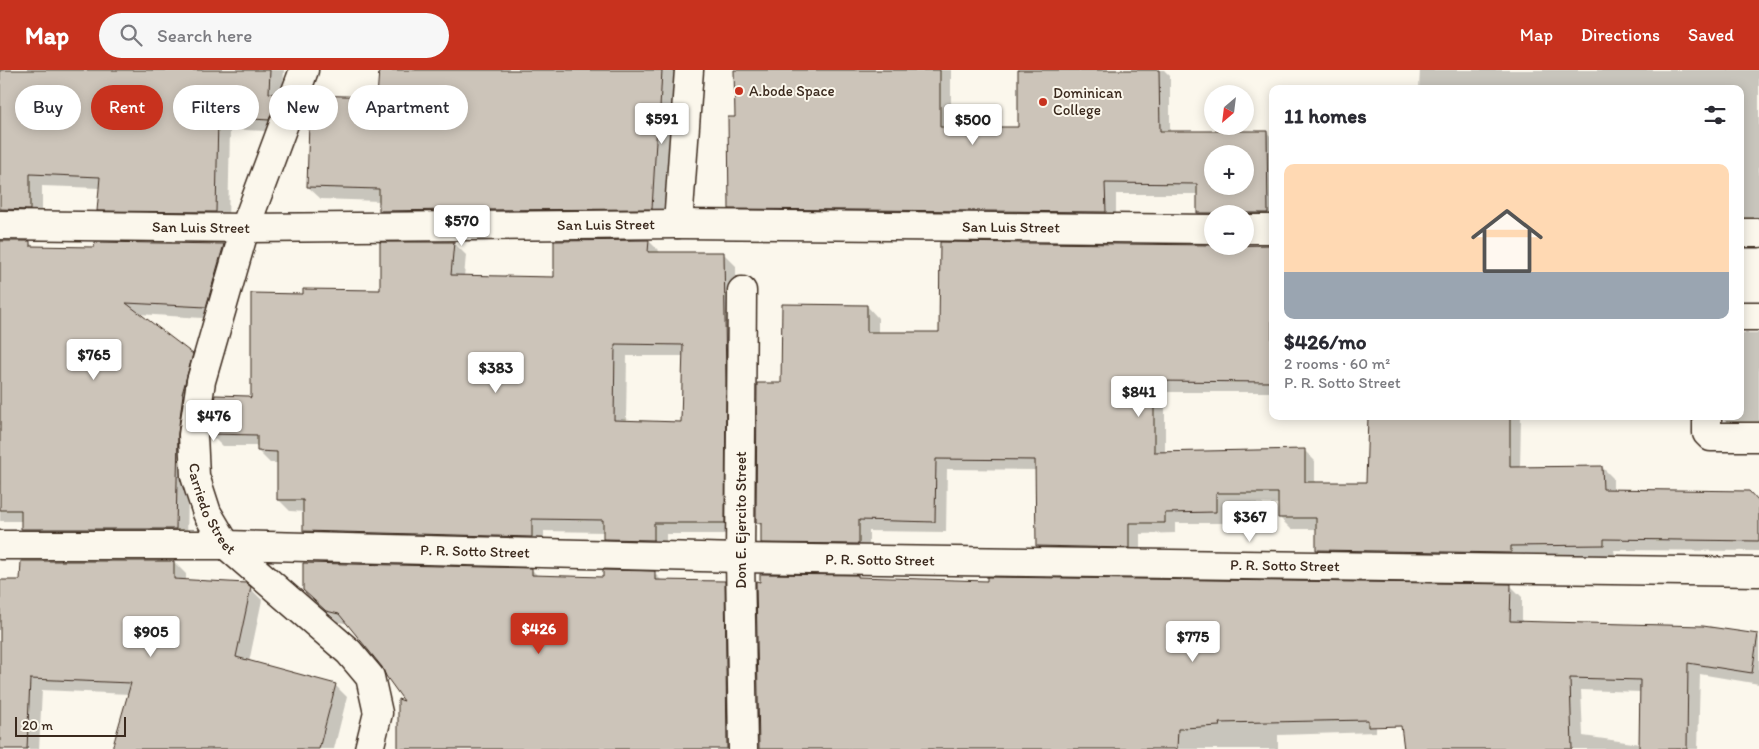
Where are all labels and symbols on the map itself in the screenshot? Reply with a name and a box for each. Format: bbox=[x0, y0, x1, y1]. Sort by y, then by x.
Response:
place label: A.bode Space bbox=[749, 82, 835, 100]
place label: Dominican College bbox=[1053, 84, 1123, 119]
marker: A.bode Space bbox=[733, 85, 745, 97]
north arrow bbox=[1204, 85, 1254, 135]
marker: Dominican College bbox=[1037, 96, 1049, 108]
pin: $591 bbox=[632, 102, 692, 145]
pin: $500 bbox=[943, 104, 1003, 146]
pin: $570 bbox=[432, 204, 492, 247]
street label: San Luis Street bbox=[557, 215, 655, 234]
street label: San Luis Street bbox=[152, 218, 250, 237]
street label: San Luis Street bbox=[962, 218, 1060, 237]
pin: $765 bbox=[64, 338, 124, 381]
pin: $383 bbox=[466, 352, 526, 394]
pin: $841 bbox=[1109, 376, 1169, 418]
pin: $476 bbox=[184, 400, 244, 442]
street label: Don E. Ejercito Street bbox=[732, 451, 750, 589]
street label: Carriedo Street bbox=[185, 462, 240, 559]
pin: $367 bbox=[1220, 500, 1280, 543]
street label: P. R. Sotto Street bbox=[420, 541, 530, 562]
street label: P. R. Sotto Street bbox=[825, 550, 935, 570]
street label: P. R. Sotto Street bbox=[1230, 556, 1340, 575]
pin: $426 bbox=[509, 612, 569, 655]
pin: $905 bbox=[121, 616, 181, 658]
pin: $775 bbox=[1163, 620, 1223, 663]
scale bar bbox=[15, 714, 126, 737]

